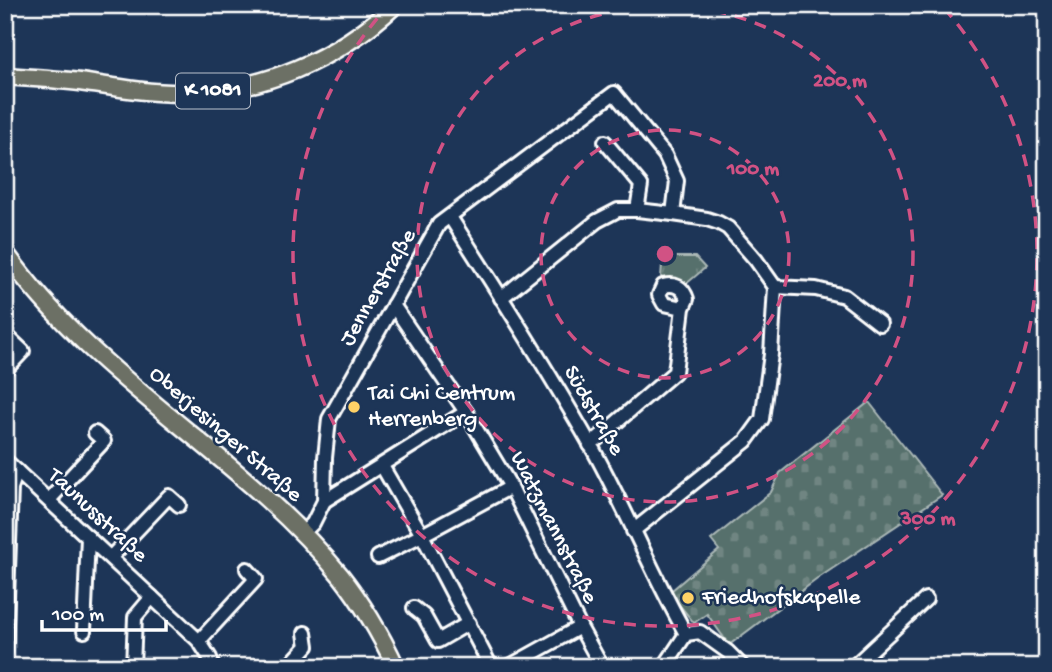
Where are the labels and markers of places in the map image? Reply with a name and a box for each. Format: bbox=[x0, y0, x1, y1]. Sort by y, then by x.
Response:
centre of rings bbox=[653, 242, 677, 266]
place label: Tai Chi Centrum Herrenberg bbox=[366, 381, 515, 434]
marker: Tai Chi Centrum Herrenberg bbox=[346, 399, 362, 415]
place label: Friedhofskapelle bbox=[701, 585, 861, 612]
marker: Friedhofskapelle bbox=[680, 590, 696, 606]

